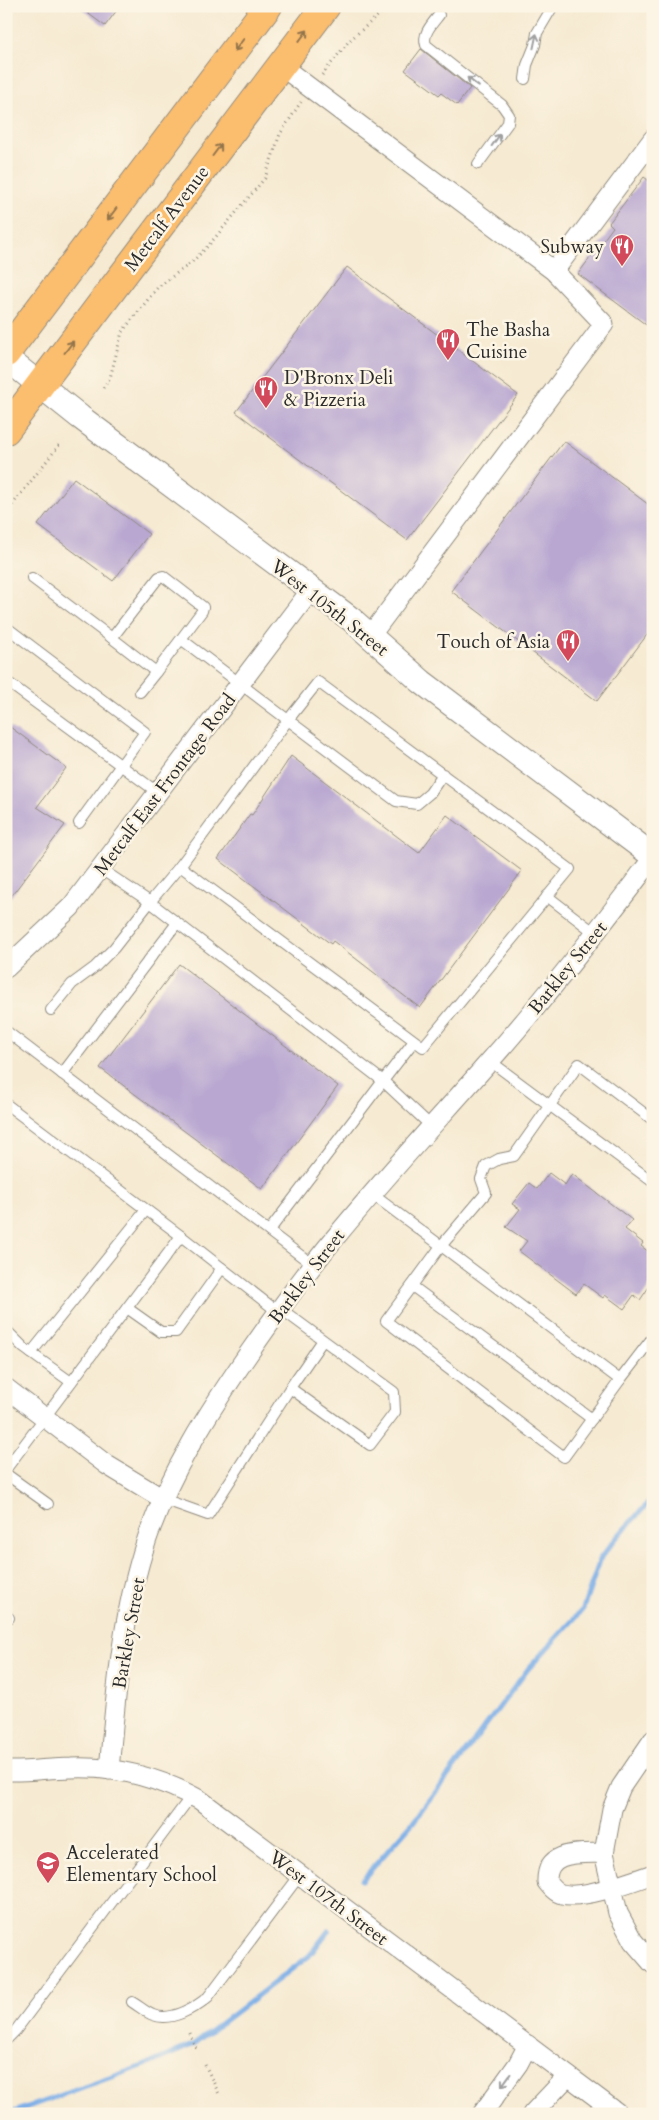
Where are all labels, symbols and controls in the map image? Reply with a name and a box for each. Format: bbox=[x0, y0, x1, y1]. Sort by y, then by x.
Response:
one-way arrow bbox=[298, 29, 308, 43]
one-way arrow bbox=[531, 34, 540, 50]
one-way arrow bbox=[234, 38, 244, 52]
one-way arrow bbox=[467, 77, 480, 88]
one-way arrow bbox=[490, 134, 501, 147]
one-way arrow bbox=[212, 143, 222, 157]
street label: Metcalf Avenue bbox=[118, 160, 215, 277]
one-way arrow bbox=[106, 207, 117, 220]
restaurant icon: Subway bbox=[609, 233, 635, 267]
place label: Subway bbox=[540, 234, 604, 260]
place label: The Basha Cuisine bbox=[466, 317, 550, 365]
restaurant icon: The Basha Cuisine bbox=[435, 327, 461, 361]
one-way arrow bbox=[64, 341, 75, 354]
place label: D'Bronx Deli & Pizzeria bbox=[284, 365, 393, 413]
restaurant icon: D'Bronx Deli & Pizzeria bbox=[253, 375, 279, 409]
street label: West 105th Street bbox=[264, 553, 394, 662]
restaurant icon: Touch of Asia bbox=[555, 628, 581, 662]
place label: Touch of Asia bbox=[437, 629, 550, 655]
street label: Metcalf East Frontage Road bbox=[88, 688, 242, 881]
street label: Barkley Street bbox=[522, 916, 613, 1020]
street label: Barkley Street bbox=[263, 1224, 351, 1329]
street label: Barkley Street bbox=[106, 1575, 152, 1691]
place label: Accelerated Elementary School bbox=[66, 1840, 217, 1888]
street label: West 107th Street bbox=[262, 1844, 394, 1951]
school or university icon: Accelerated Elementary School bbox=[35, 1850, 61, 1884]
one-way arrow bbox=[501, 2073, 511, 2087]

